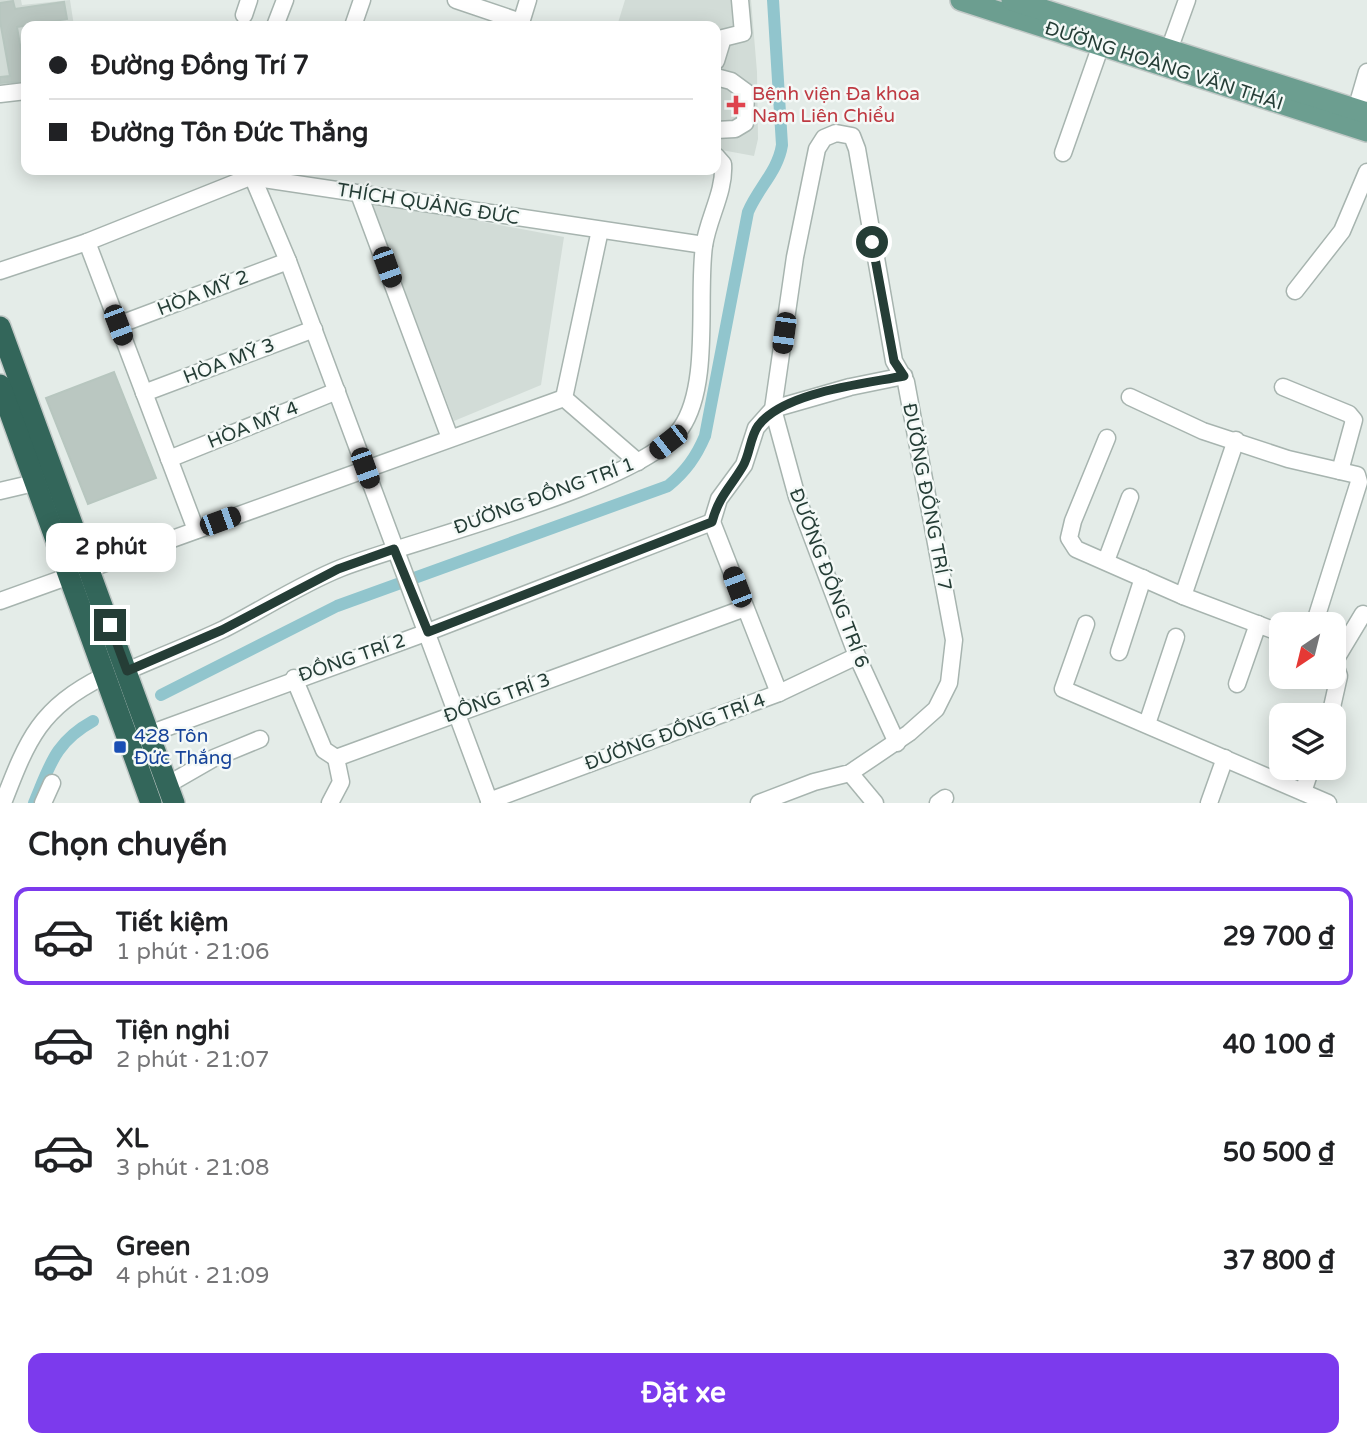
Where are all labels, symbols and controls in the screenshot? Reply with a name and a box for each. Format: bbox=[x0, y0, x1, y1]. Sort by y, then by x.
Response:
street label: ĐƯỜNG HOÀNG VĂN THÁI bbox=[1042, 16, 1286, 115]
text: Đường Đồng Trí 7 bbox=[91, 50, 309, 81]
place label: Bệnh viện Đa khoa Nam Liên Chiểu bbox=[752, 83, 920, 127]
marker: Bệnh viện Đa khoa Nam Liên Chiểu bbox=[726, 95, 746, 115]
text: Đường Tôn Đức Thắng bbox=[91, 117, 368, 148]
street label: THÍCH QUẢNG ĐỨC bbox=[335, 178, 521, 229]
route start bbox=[856, 226, 888, 258]
car bbox=[370, 244, 405, 290]
street label: HÒA MỸ 2 bbox=[154, 265, 252, 320]
car bbox=[101, 302, 136, 348]
car bbox=[771, 311, 798, 355]
street label: HÒA MỸ 3 bbox=[180, 333, 278, 388]
street label: HÒA MỸ 4 bbox=[204, 396, 302, 453]
street label: ĐƯỜNG ĐỒNG TRÍ 7 bbox=[898, 401, 958, 593]
car bbox=[645, 421, 692, 463]
car bbox=[348, 445, 383, 491]
street label: ĐƯỜNG ĐỒNG TRÍ 1 bbox=[450, 451, 637, 539]
street label: ĐƯỜNG ĐỒNG TRÍ 6 bbox=[785, 484, 875, 671]
car bbox=[197, 504, 244, 538]
callout: 2 phút bbox=[45, 524, 175, 572]
text: 2 phút bbox=[75, 533, 147, 561]
car bbox=[720, 564, 755, 610]
route end bbox=[94, 609, 126, 641]
north arrow bbox=[1269, 612, 1346, 690]
map controls bbox=[1269, 612, 1346, 780]
street label: ĐỒNG TRÍ 2 bbox=[295, 628, 408, 687]
street label: ĐỒNG TRÍ 3 bbox=[440, 667, 553, 727]
street label: ĐƯỜNG ĐỒNG TRÍ 4 bbox=[581, 687, 768, 775]
button: layers bbox=[1269, 703, 1346, 780]
place label: 428 Tôn Đức Thắng bbox=[134, 725, 232, 769]
marker: 428 Tôn Đức Thắng bbox=[112, 739, 128, 755]
text: Chọn chuyến bbox=[28, 826, 227, 864]
icon: car bbox=[32, 905, 95, 968]
text: Tiết kiệm bbox=[116, 907, 229, 938]
text: 29 700 ₫ bbox=[1223, 921, 1335, 952]
text: 1 phút · 21:06 bbox=[116, 938, 269, 966]
icon: car bbox=[32, 1013, 95, 1076]
text: Tiện nghi bbox=[116, 1015, 230, 1046]
text: 40 100 ₫ bbox=[1223, 1029, 1335, 1060]
text: 2 phút · 21:07 bbox=[116, 1046, 269, 1074]
icon: car bbox=[32, 1121, 95, 1184]
text: XL bbox=[116, 1123, 148, 1154]
text: 50 500 ₫ bbox=[1223, 1137, 1335, 1168]
text: 3 phút · 21:08 bbox=[116, 1154, 269, 1182]
icon: car bbox=[32, 1229, 95, 1292]
text: Green bbox=[116, 1231, 191, 1262]
text: 37 800 ₫ bbox=[1223, 1245, 1335, 1276]
text: 4 phút · 21:09 bbox=[116, 1262, 269, 1290]
button: Đặt xe bbox=[28, 1353, 1339, 1433]

